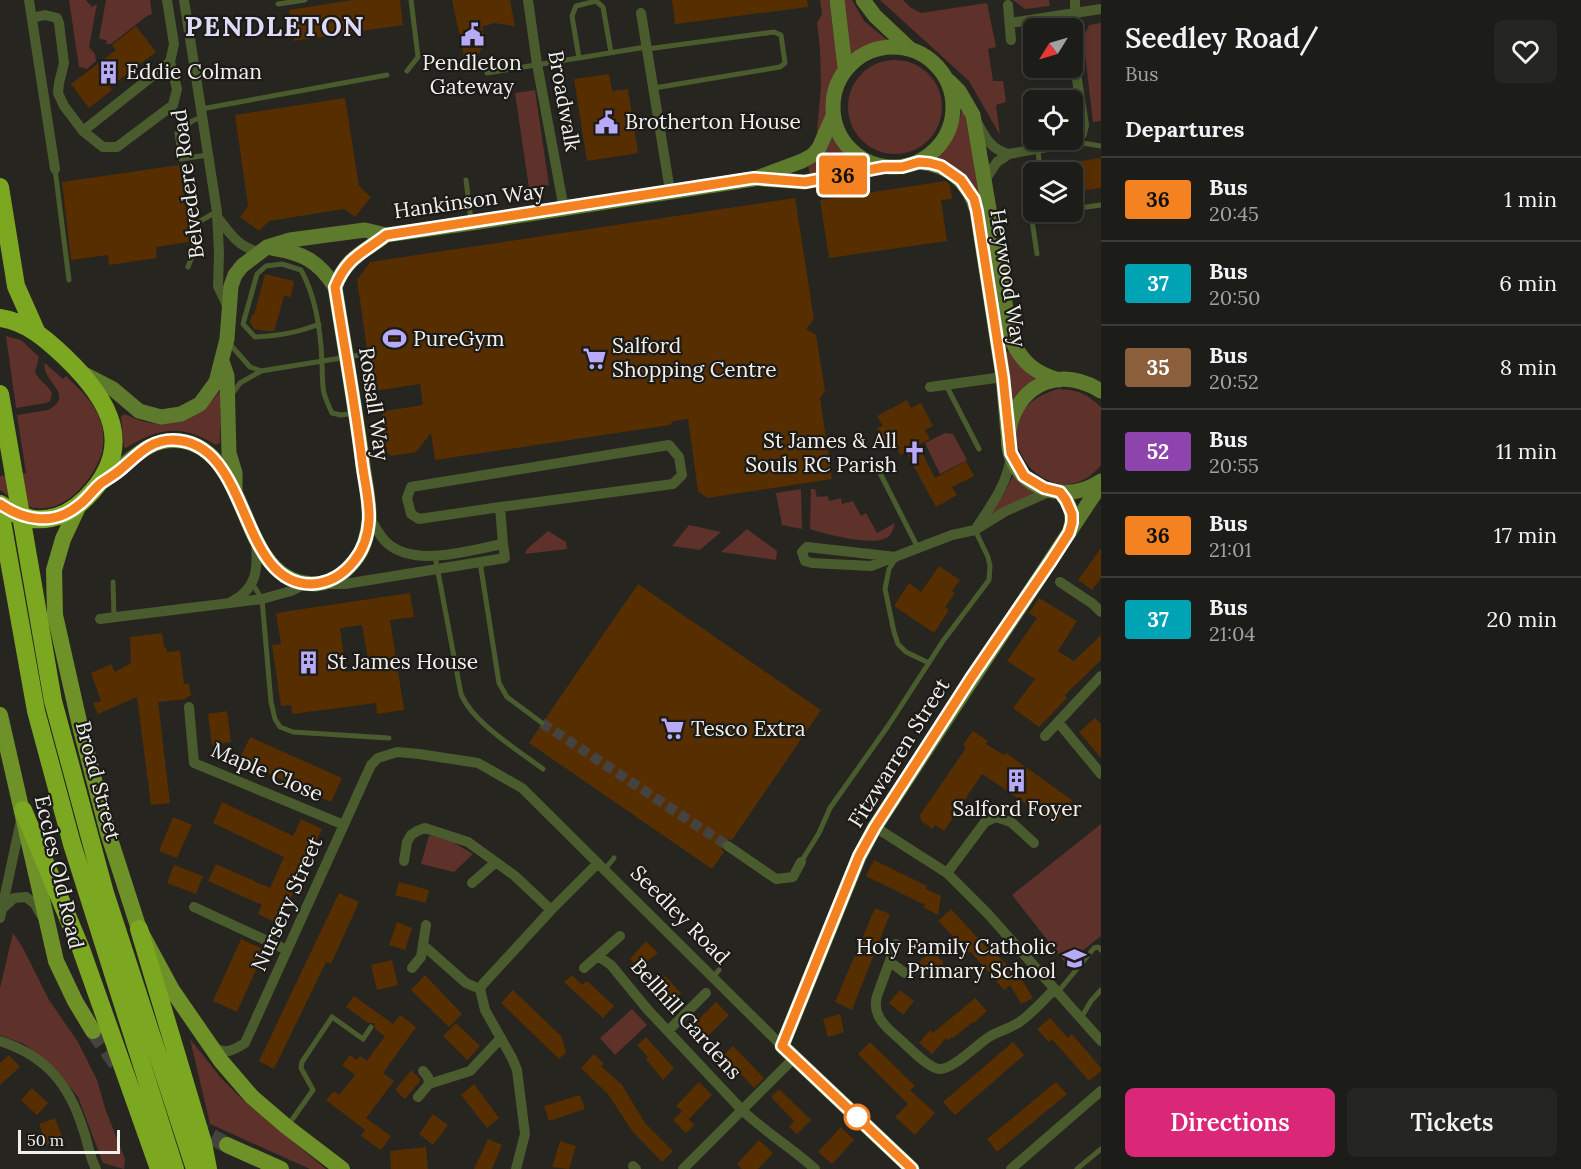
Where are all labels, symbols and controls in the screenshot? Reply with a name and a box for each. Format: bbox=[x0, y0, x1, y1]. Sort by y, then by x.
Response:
district label: PENDLETON bbox=[185, 9, 365, 43]
north arrow bbox=[1023, 18, 1083, 78]
map controls bbox=[1023, 18, 1083, 222]
text: Seedley Road/ bbox=[1125, 20, 1319, 56]
button: heart bbox=[1494, 20, 1557, 83]
public building icon: Pendleton Gateway bbox=[459, 22, 485, 48]
street label: Broadwalk bbox=[542, 48, 587, 154]
place label: Pendleton Gateway bbox=[422, 49, 522, 100]
place label: Eddie Colman bbox=[126, 58, 262, 85]
building icon: Eddie Colman bbox=[95, 59, 121, 85]
text: Bus bbox=[1125, 61, 1159, 86]
button: locate bbox=[1023, 90, 1083, 150]
street label: Belvedere Road bbox=[165, 108, 210, 260]
place label: Brotherton House bbox=[625, 108, 801, 135]
public building icon: Brotherton House bbox=[594, 109, 620, 135]
text: Departures bbox=[1125, 115, 1244, 143]
line badge: 36 bbox=[816, 156, 870, 195]
text: 36 bbox=[831, 162, 855, 189]
button: layers bbox=[1023, 162, 1083, 222]
text: Bus bbox=[1209, 173, 1248, 201]
street label: Hankinson Way bbox=[392, 177, 546, 224]
text: 1 min bbox=[1504, 185, 1557, 213]
text: 36 bbox=[1146, 186, 1170, 213]
text: 20:45 bbox=[1209, 201, 1259, 226]
street label: Heywood Way bbox=[984, 207, 1033, 349]
text: Bus bbox=[1209, 257, 1248, 285]
text: 6 min bbox=[1499, 269, 1557, 297]
text: 37 bbox=[1147, 270, 1169, 297]
text: 20:50 bbox=[1209, 285, 1260, 310]
place label: PureGym bbox=[413, 325, 505, 352]
sports icon: PureGym bbox=[382, 326, 408, 352]
place label: Salford Shopping Centre bbox=[612, 332, 777, 383]
text: Bus bbox=[1209, 341, 1248, 369]
street label: Rossall Way bbox=[353, 345, 396, 462]
supermarket icon: Salford Shopping Centre bbox=[581, 345, 607, 371]
text: 8 min bbox=[1500, 353, 1557, 381]
text: 35 bbox=[1146, 354, 1170, 381]
text: 20:52 bbox=[1209, 369, 1259, 394]
text: Bus bbox=[1209, 425, 1248, 453]
place label: St James & All Souls RC Parish bbox=[745, 427, 897, 478]
text: 11 min bbox=[1496, 437, 1557, 465]
text: 52 bbox=[1147, 438, 1169, 465]
church icon: St James & All Souls RC Parish bbox=[902, 440, 928, 466]
text: 20:55 bbox=[1209, 453, 1259, 478]
text: Bus bbox=[1209, 509, 1248, 537]
text: 17 min bbox=[1494, 521, 1557, 549]
text: 36 bbox=[1146, 522, 1170, 549]
text: 21:01 bbox=[1209, 537, 1252, 562]
text: Bus bbox=[1209, 593, 1248, 621]
text: 20 min bbox=[1487, 605, 1557, 633]
text: 37 bbox=[1147, 606, 1169, 633]
text: 21:04 bbox=[1209, 621, 1255, 646]
place label: St James House bbox=[327, 648, 478, 675]
building icon: St James House bbox=[296, 649, 322, 675]
street label: Fitzwarren Street bbox=[842, 672, 956, 832]
place label: Tesco Extra bbox=[691, 715, 806, 742]
supermarket icon: Tesco Extra bbox=[660, 716, 686, 742]
street label: Broad Street bbox=[70, 718, 128, 844]
street label: Maple Close bbox=[207, 736, 327, 807]
building icon: Salford Foyer bbox=[1004, 768, 1030, 794]
street label: Eccles Old Road bbox=[29, 792, 90, 951]
place label: Salford Foyer bbox=[952, 795, 1082, 822]
street label: Nursery Street bbox=[245, 832, 329, 975]
street label: Seedley Road bbox=[625, 859, 736, 970]
place label: Holy Family Catholic Primary School bbox=[856, 933, 1056, 984]
school or university icon: Holy Family Catholic Primary School bbox=[1061, 946, 1087, 972]
street label: Bellhill Gardens bbox=[625, 953, 748, 1085]
button: Directions bbox=[1125, 1088, 1335, 1157]
button: Tickets bbox=[1347, 1088, 1557, 1157]
unlabelled marker bbox=[844, 1104, 870, 1130]
scale bar bbox=[18, 1127, 120, 1154]
text: 50 m bbox=[27, 1130, 64, 1150]

